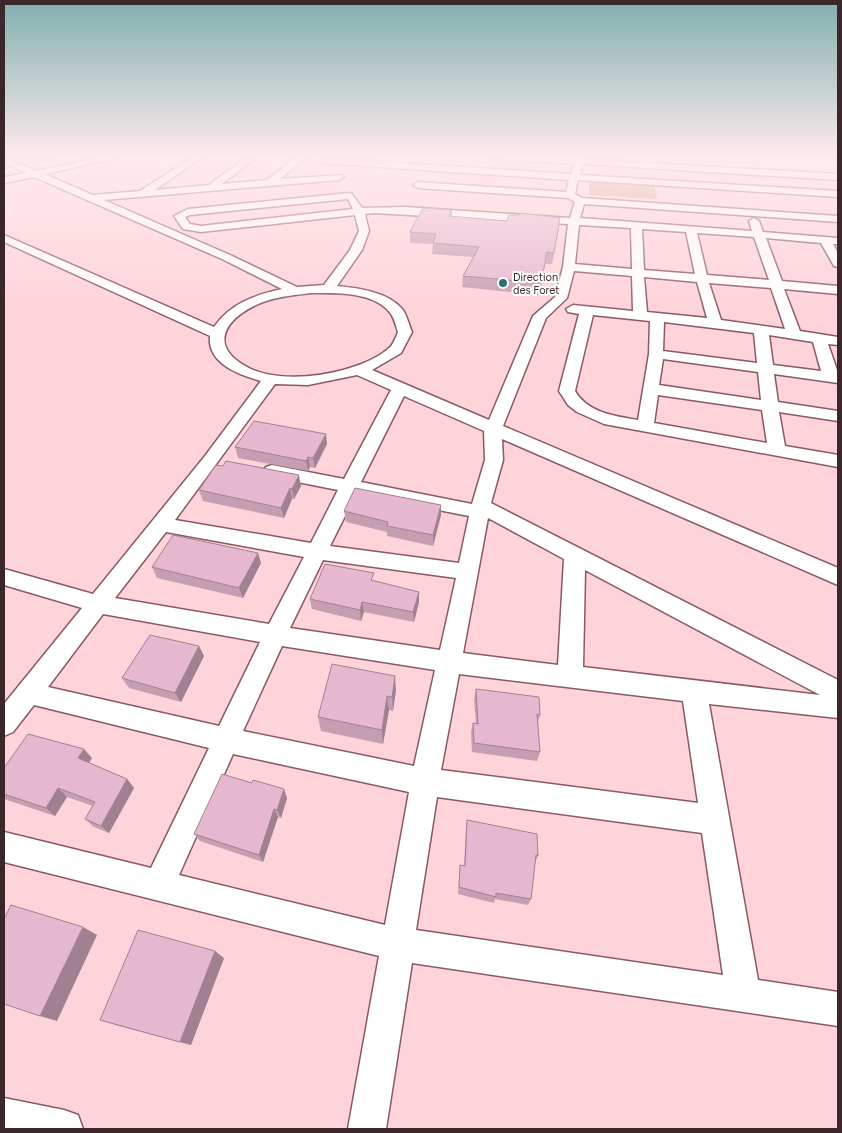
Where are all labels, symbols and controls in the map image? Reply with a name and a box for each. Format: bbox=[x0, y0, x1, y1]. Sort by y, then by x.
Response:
place label: Direction des Foret bbox=[513, 271, 559, 297]
marker: Direction des Foret bbox=[497, 277, 509, 289]

